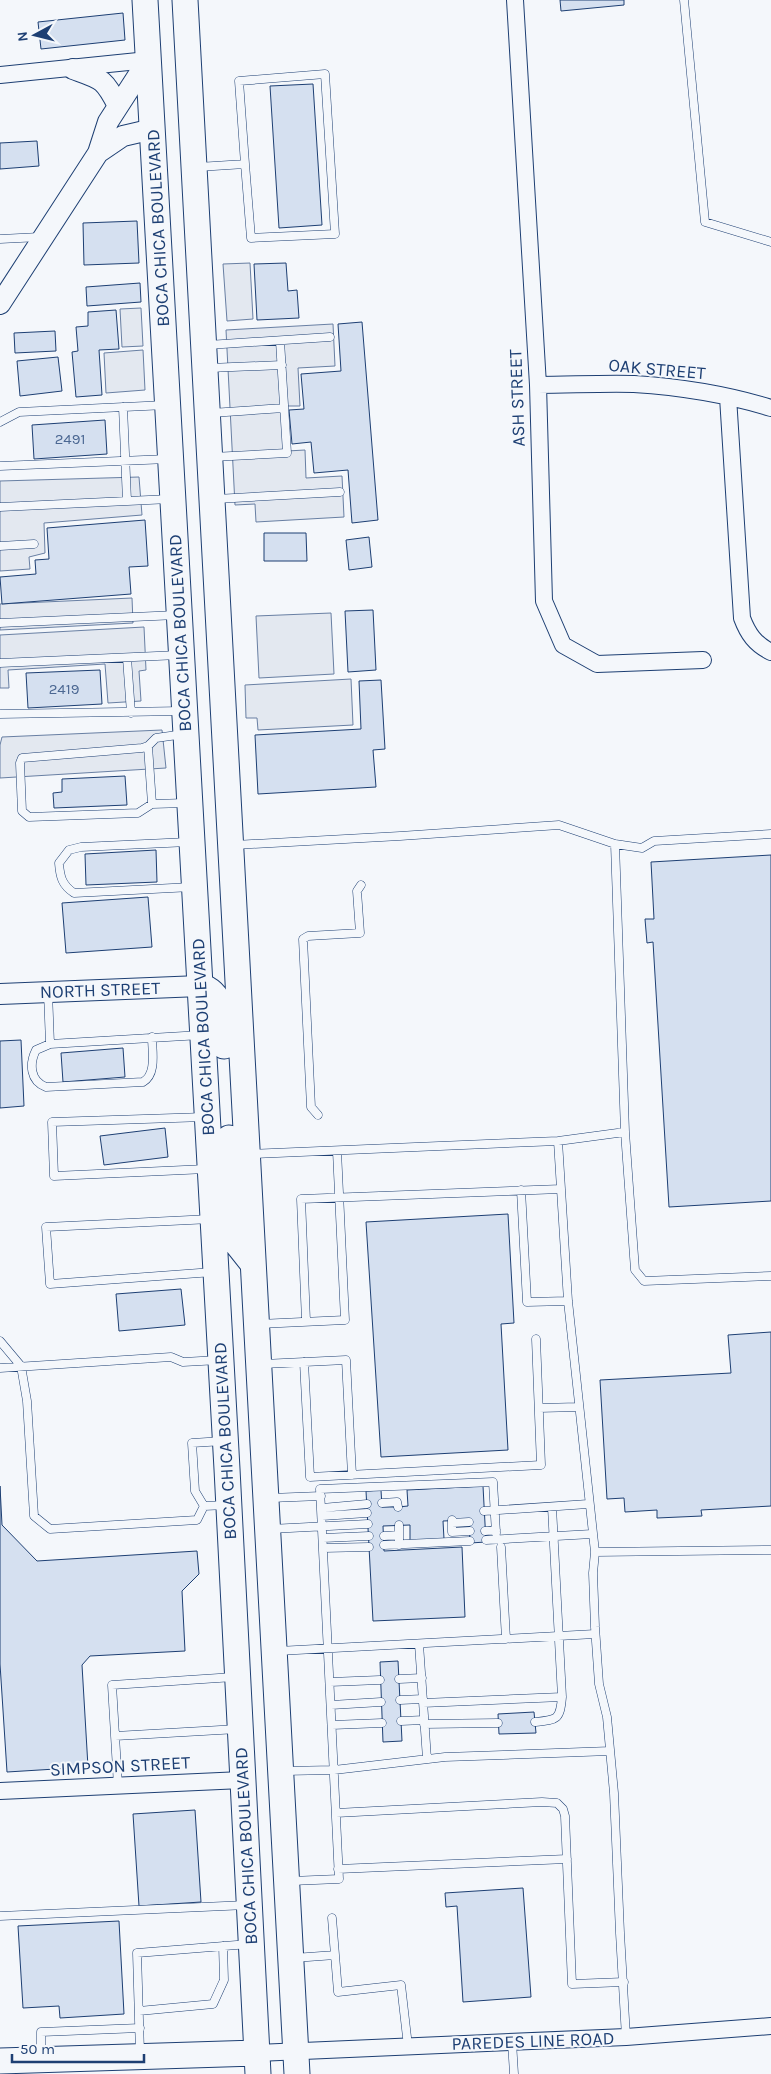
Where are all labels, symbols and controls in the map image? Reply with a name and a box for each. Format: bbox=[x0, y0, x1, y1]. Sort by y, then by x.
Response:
north arrow bbox=[10, 10, 60, 60]
text: N bbox=[14, 31, 32, 43]
street label: BOCA CHICA BOULEVARD bbox=[142, 129, 174, 327]
street label: ASH STREET bbox=[504, 349, 530, 447]
street label: OAK STREET bbox=[608, 354, 706, 384]
house number: 2491 bbox=[55, 430, 85, 448]
street label: BOCA CHICA BOULEVARD bbox=[164, 534, 196, 732]
house number: 2419 bbox=[49, 680, 79, 698]
street label: BOCA CHICA BOULEVARD bbox=[187, 938, 219, 1136]
street label: NORTH STREET bbox=[39, 977, 161, 1003]
street label: BOCA CHICA BOULEVARD bbox=[209, 1342, 241, 1540]
street label: BOCA CHICA BOULEVARD bbox=[230, 1747, 262, 1945]
street label: SIMPSON STREET bbox=[49, 1751, 191, 1781]
street label: PAREDES LINE ROAD bbox=[451, 2027, 615, 2055]
scale bar bbox=[12, 2032, 145, 2064]
text: 50 m bbox=[20, 2040, 55, 2058]

